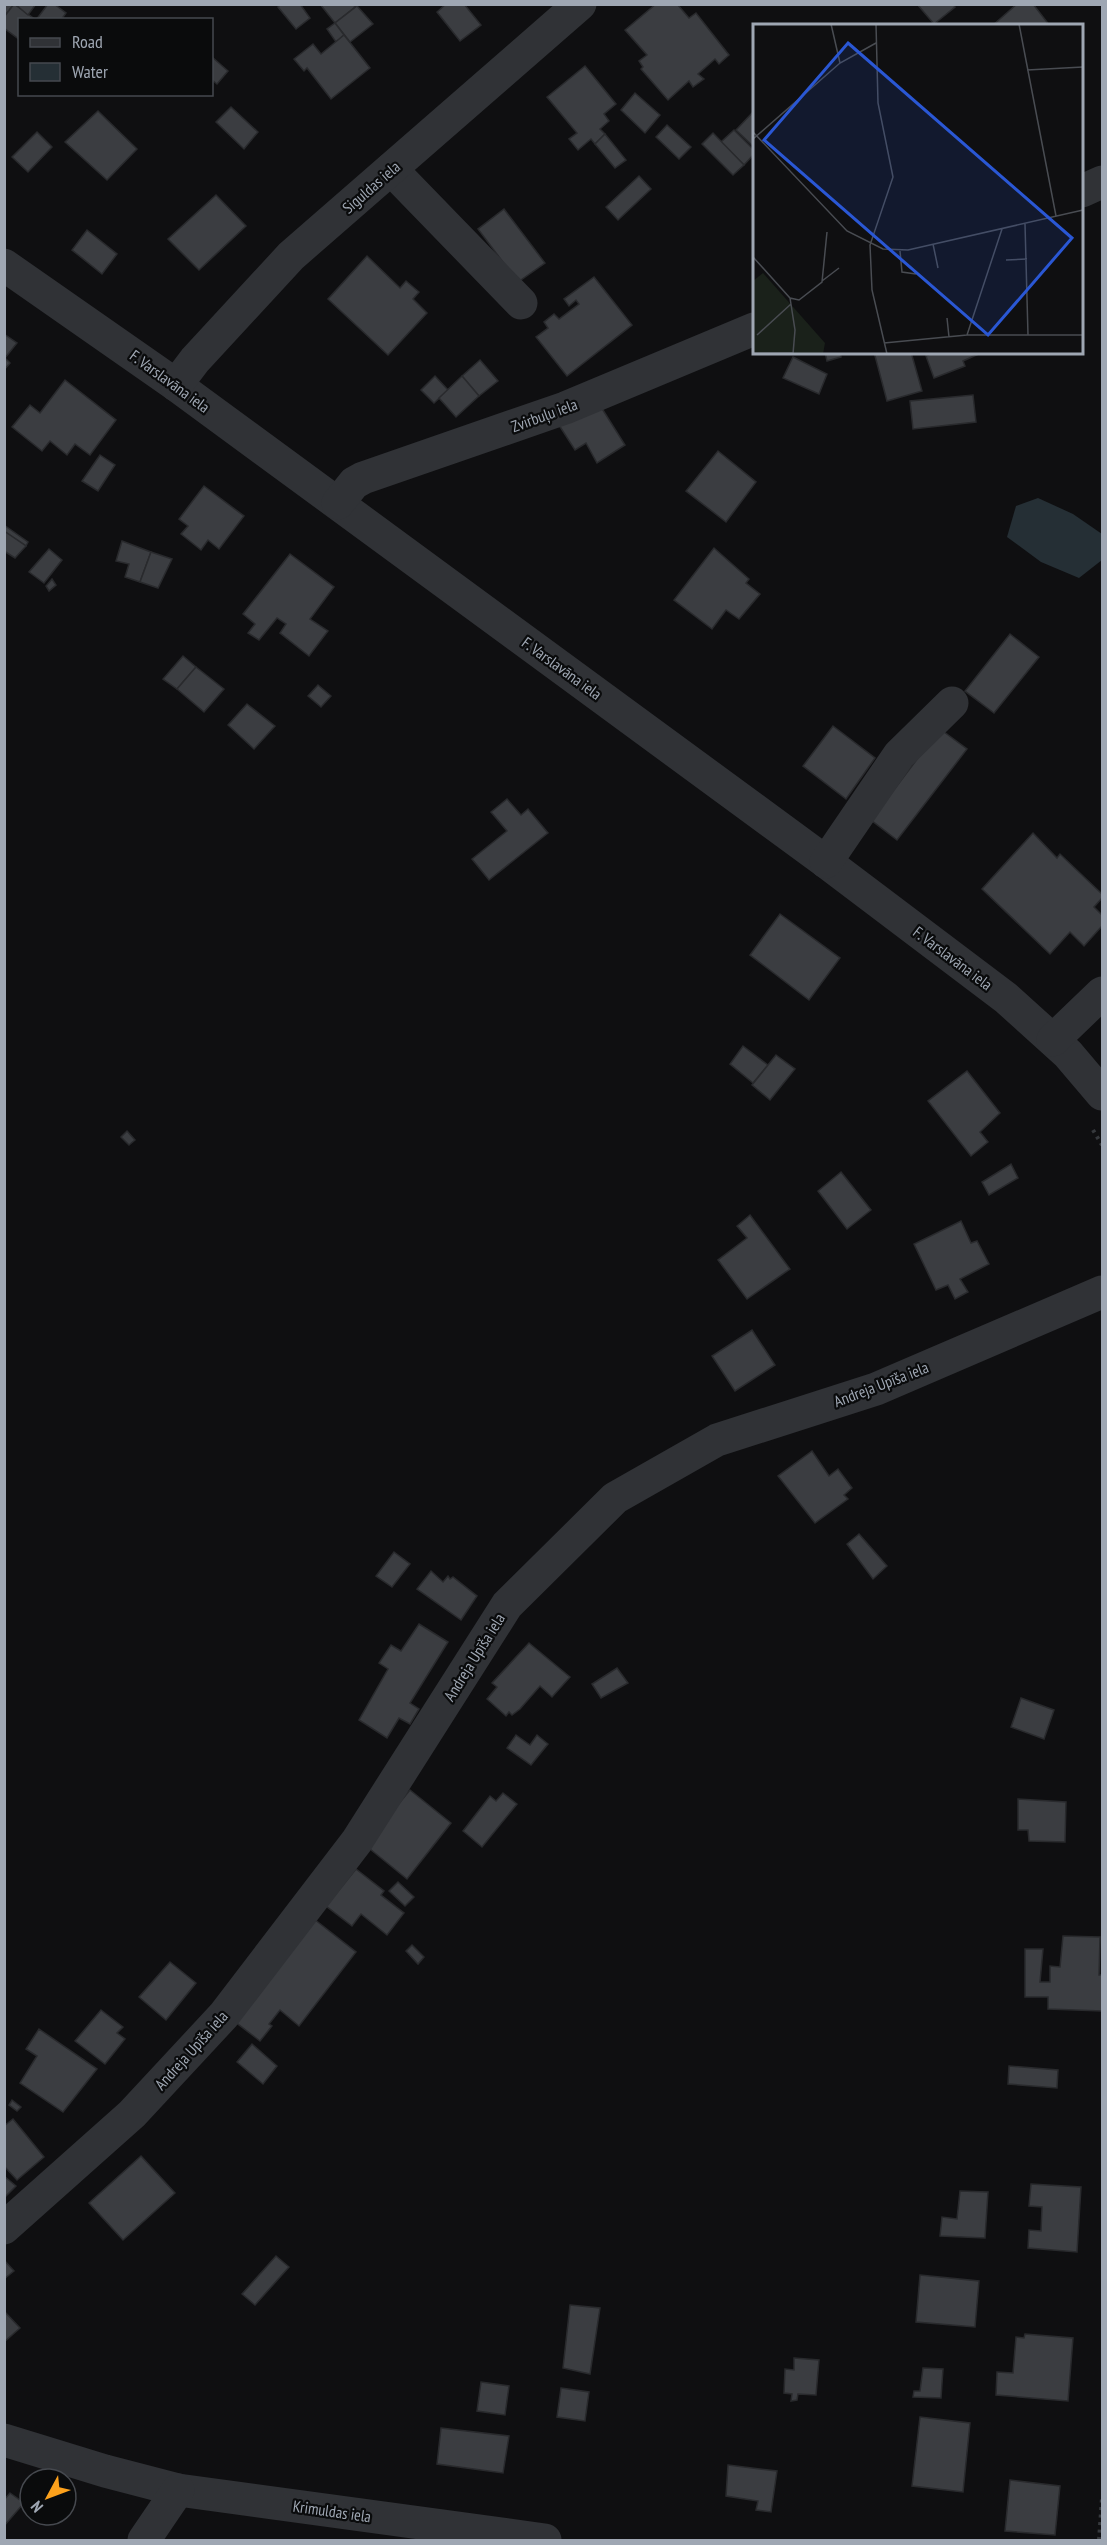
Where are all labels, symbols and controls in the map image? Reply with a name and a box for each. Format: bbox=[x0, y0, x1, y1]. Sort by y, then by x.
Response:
legend bbox=[18, 18, 213, 96]
inset map bbox=[753, 24, 1083, 354]
text: Road bbox=[72, 30, 103, 53]
text: Water bbox=[72, 60, 108, 83]
street label: Siguldas iela bbox=[338, 156, 404, 218]
street label: F. Varslavāna iela bbox=[126, 345, 214, 417]
street label: Zvirbuļu iela bbox=[508, 394, 580, 436]
street label: F. Varslavāna iela bbox=[518, 632, 606, 704]
street label: F. Varslavāna iela bbox=[909, 922, 997, 994]
street label: Andreja Upīša iela bbox=[831, 1357, 931, 1411]
street label: Andreja Upīša iela bbox=[439, 1609, 509, 1705]
street label: Andreja Upīša iela bbox=[150, 2006, 232, 2094]
north arrow bbox=[18, 2467, 78, 2527]
street label: Krimuldas iela bbox=[292, 2496, 372, 2526]
text: N bbox=[26, 2497, 47, 2517]

